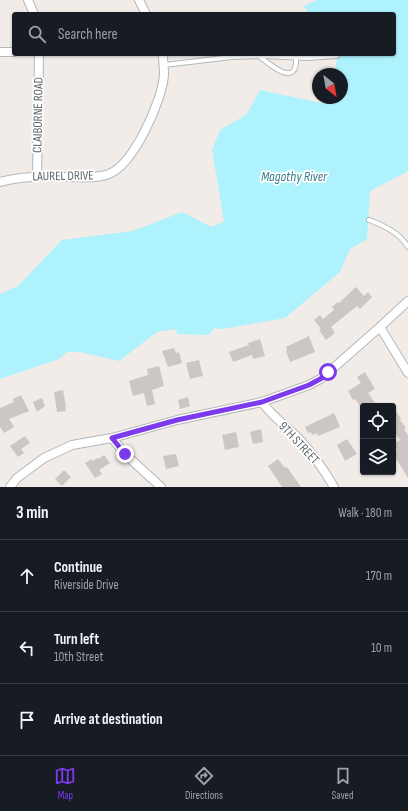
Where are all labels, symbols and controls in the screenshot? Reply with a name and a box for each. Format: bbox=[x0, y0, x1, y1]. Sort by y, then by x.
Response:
search box bbox=[12, 12, 396, 56]
icon: search bbox=[26, 23, 48, 45]
text: Search here bbox=[58, 25, 118, 44]
north arrow bbox=[312, 68, 348, 104]
street label: CLAIBORNE ROAD bbox=[29, 77, 47, 153]
street label: LAUREL DRIVE bbox=[32, 167, 94, 185]
water label: Magothy River bbox=[261, 168, 328, 185]
route start bbox=[319, 363, 337, 381]
map controls bbox=[360, 403, 396, 475]
button: locate bbox=[360, 403, 396, 439]
street label: 9TH STREET bbox=[275, 418, 323, 468]
button: layers bbox=[360, 439, 396, 475]
route end bbox=[116, 445, 134, 463]
text: 3 min bbox=[16, 503, 49, 523]
text: Walk · 180 m bbox=[338, 505, 392, 521]
text: Continue bbox=[54, 558, 103, 577]
icon: ahead bbox=[16, 565, 38, 587]
text: 170 m bbox=[366, 568, 392, 584]
text: Riverside Drive bbox=[54, 577, 119, 593]
text: Turn left bbox=[54, 630, 99, 649]
icon: left bbox=[16, 637, 38, 659]
text: 10 m bbox=[371, 640, 392, 656]
text: 10th Street bbox=[54, 649, 103, 665]
icon: arrive bbox=[16, 709, 38, 731]
text: Arrive at destination bbox=[54, 710, 163, 729]
tab: Map bbox=[54, 765, 76, 802]
tab: Directions bbox=[185, 765, 223, 802]
tab: Saved bbox=[332, 765, 354, 802]

